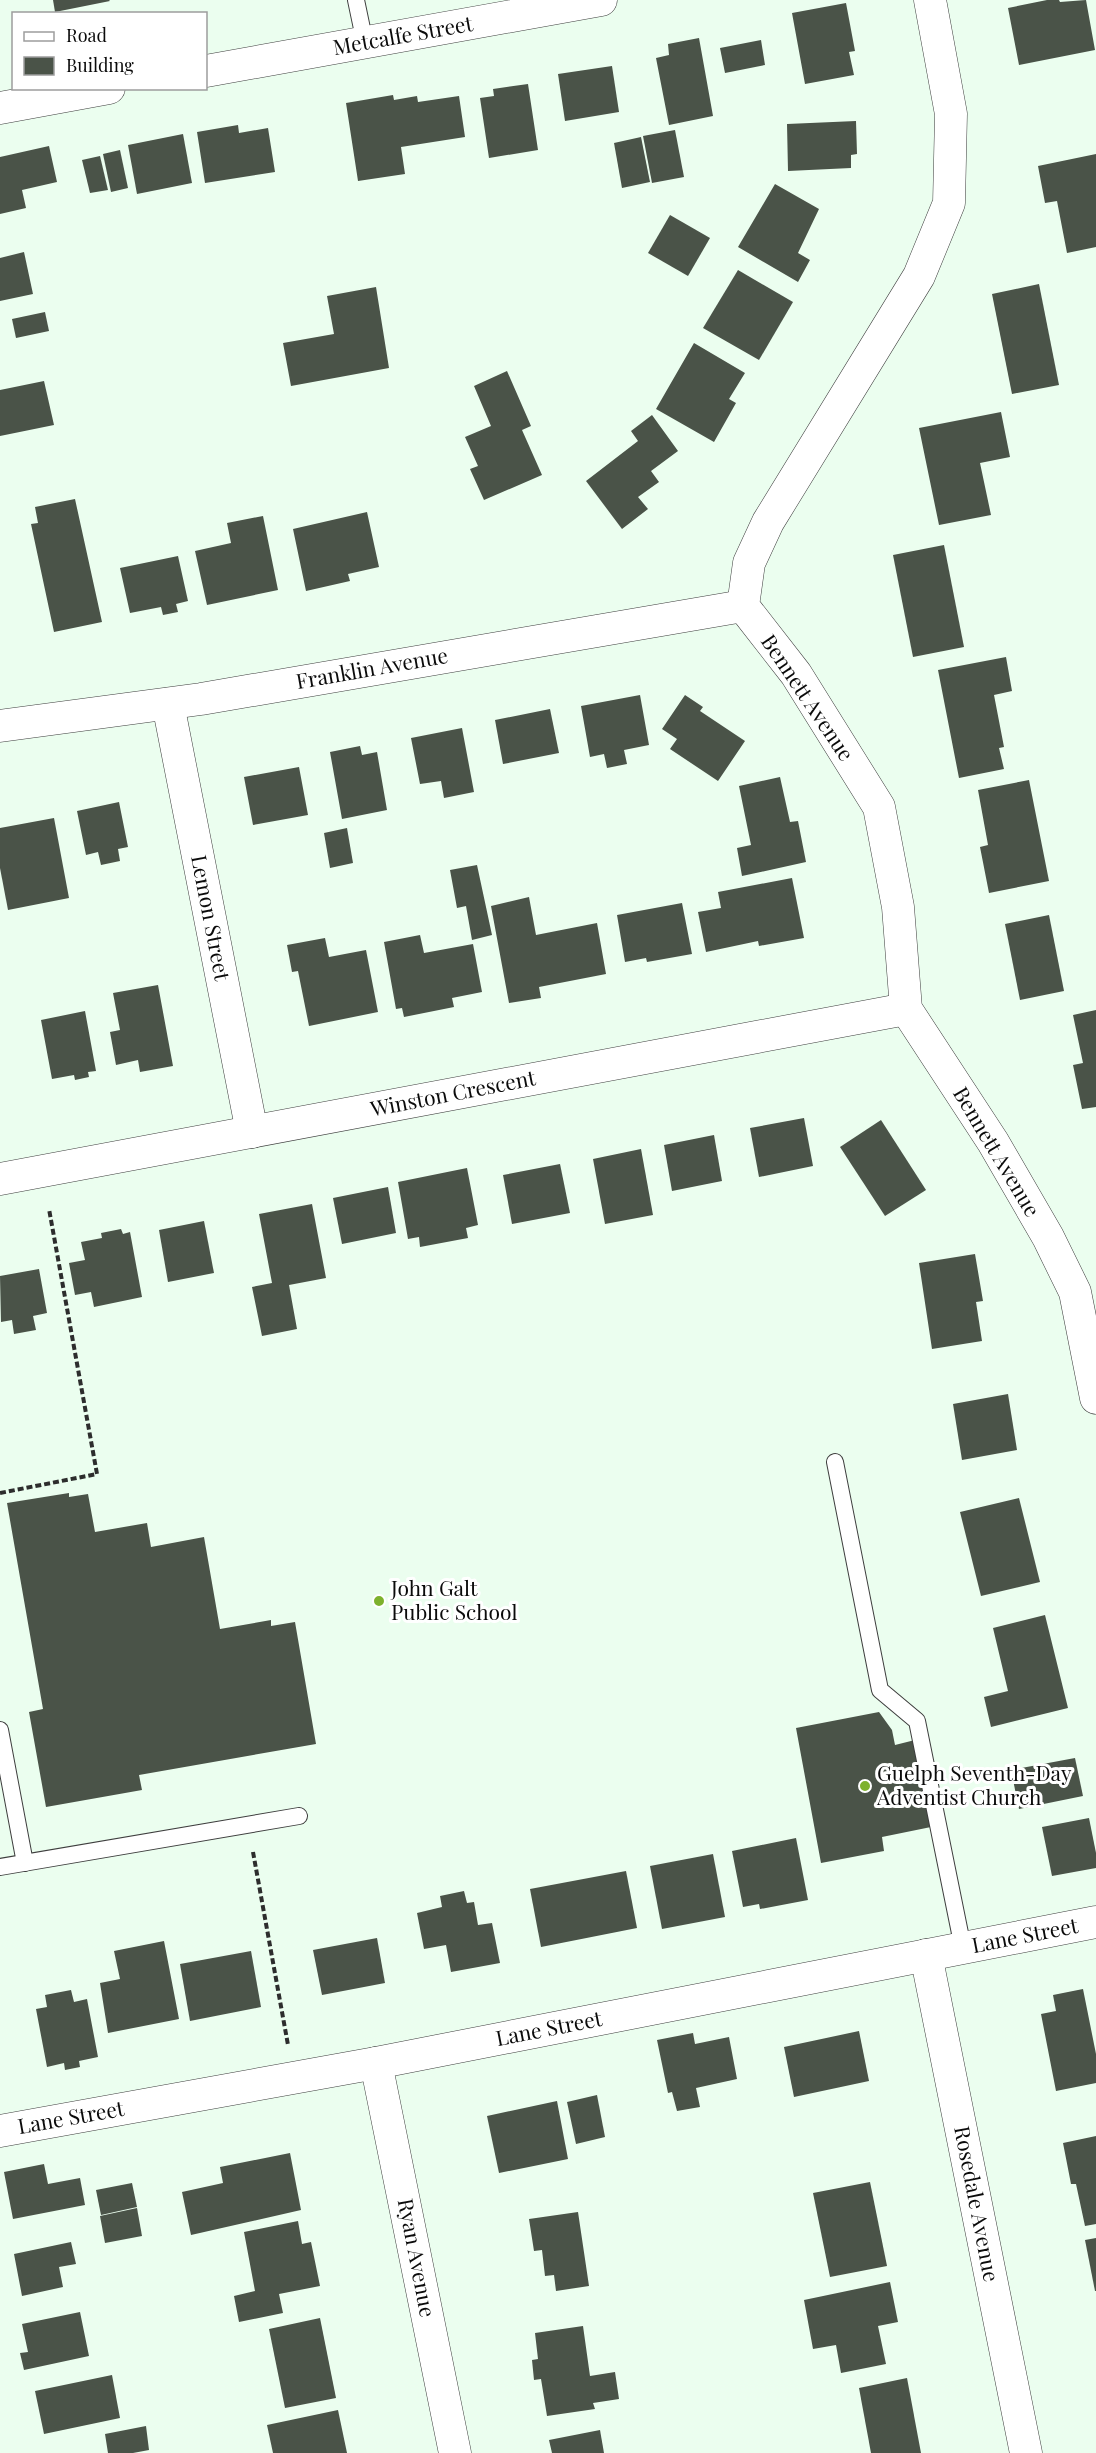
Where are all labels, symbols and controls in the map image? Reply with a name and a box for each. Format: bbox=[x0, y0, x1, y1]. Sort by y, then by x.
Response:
street label: Metcalfe Street bbox=[331, 8, 475, 60]
legend bbox=[12, 12, 207, 90]
text: Road bbox=[66, 23, 107, 47]
text: Building bbox=[66, 53, 134, 77]
street label: Bennett Avenue bbox=[756, 628, 861, 766]
street label: Franklin Avenue bbox=[294, 640, 450, 694]
street label: Lemon Street bbox=[186, 852, 238, 983]
street label: Winston Crescent bbox=[367, 1062, 538, 1122]
street label: Bennett Avenue bbox=[948, 1081, 1048, 1221]
place label: John Galt Public School bbox=[390, 1573, 517, 1625]
marker: John Galt Public School bbox=[372, 1594, 386, 1608]
place label: Guelph Seventh-Day Adventist Church bbox=[876, 1758, 1072, 1810]
marker: Guelph Seventh-Day Adventist Church bbox=[858, 1779, 872, 1793]
street label: Lane Street bbox=[969, 1910, 1081, 1958]
street label: Lane Street bbox=[493, 2003, 605, 2051]
street label: Lane Street bbox=[15, 2093, 127, 2139]
street label: Rosedale Avenue bbox=[949, 2123, 1007, 2284]
street label: Ryan Avenue bbox=[393, 2196, 443, 2319]

